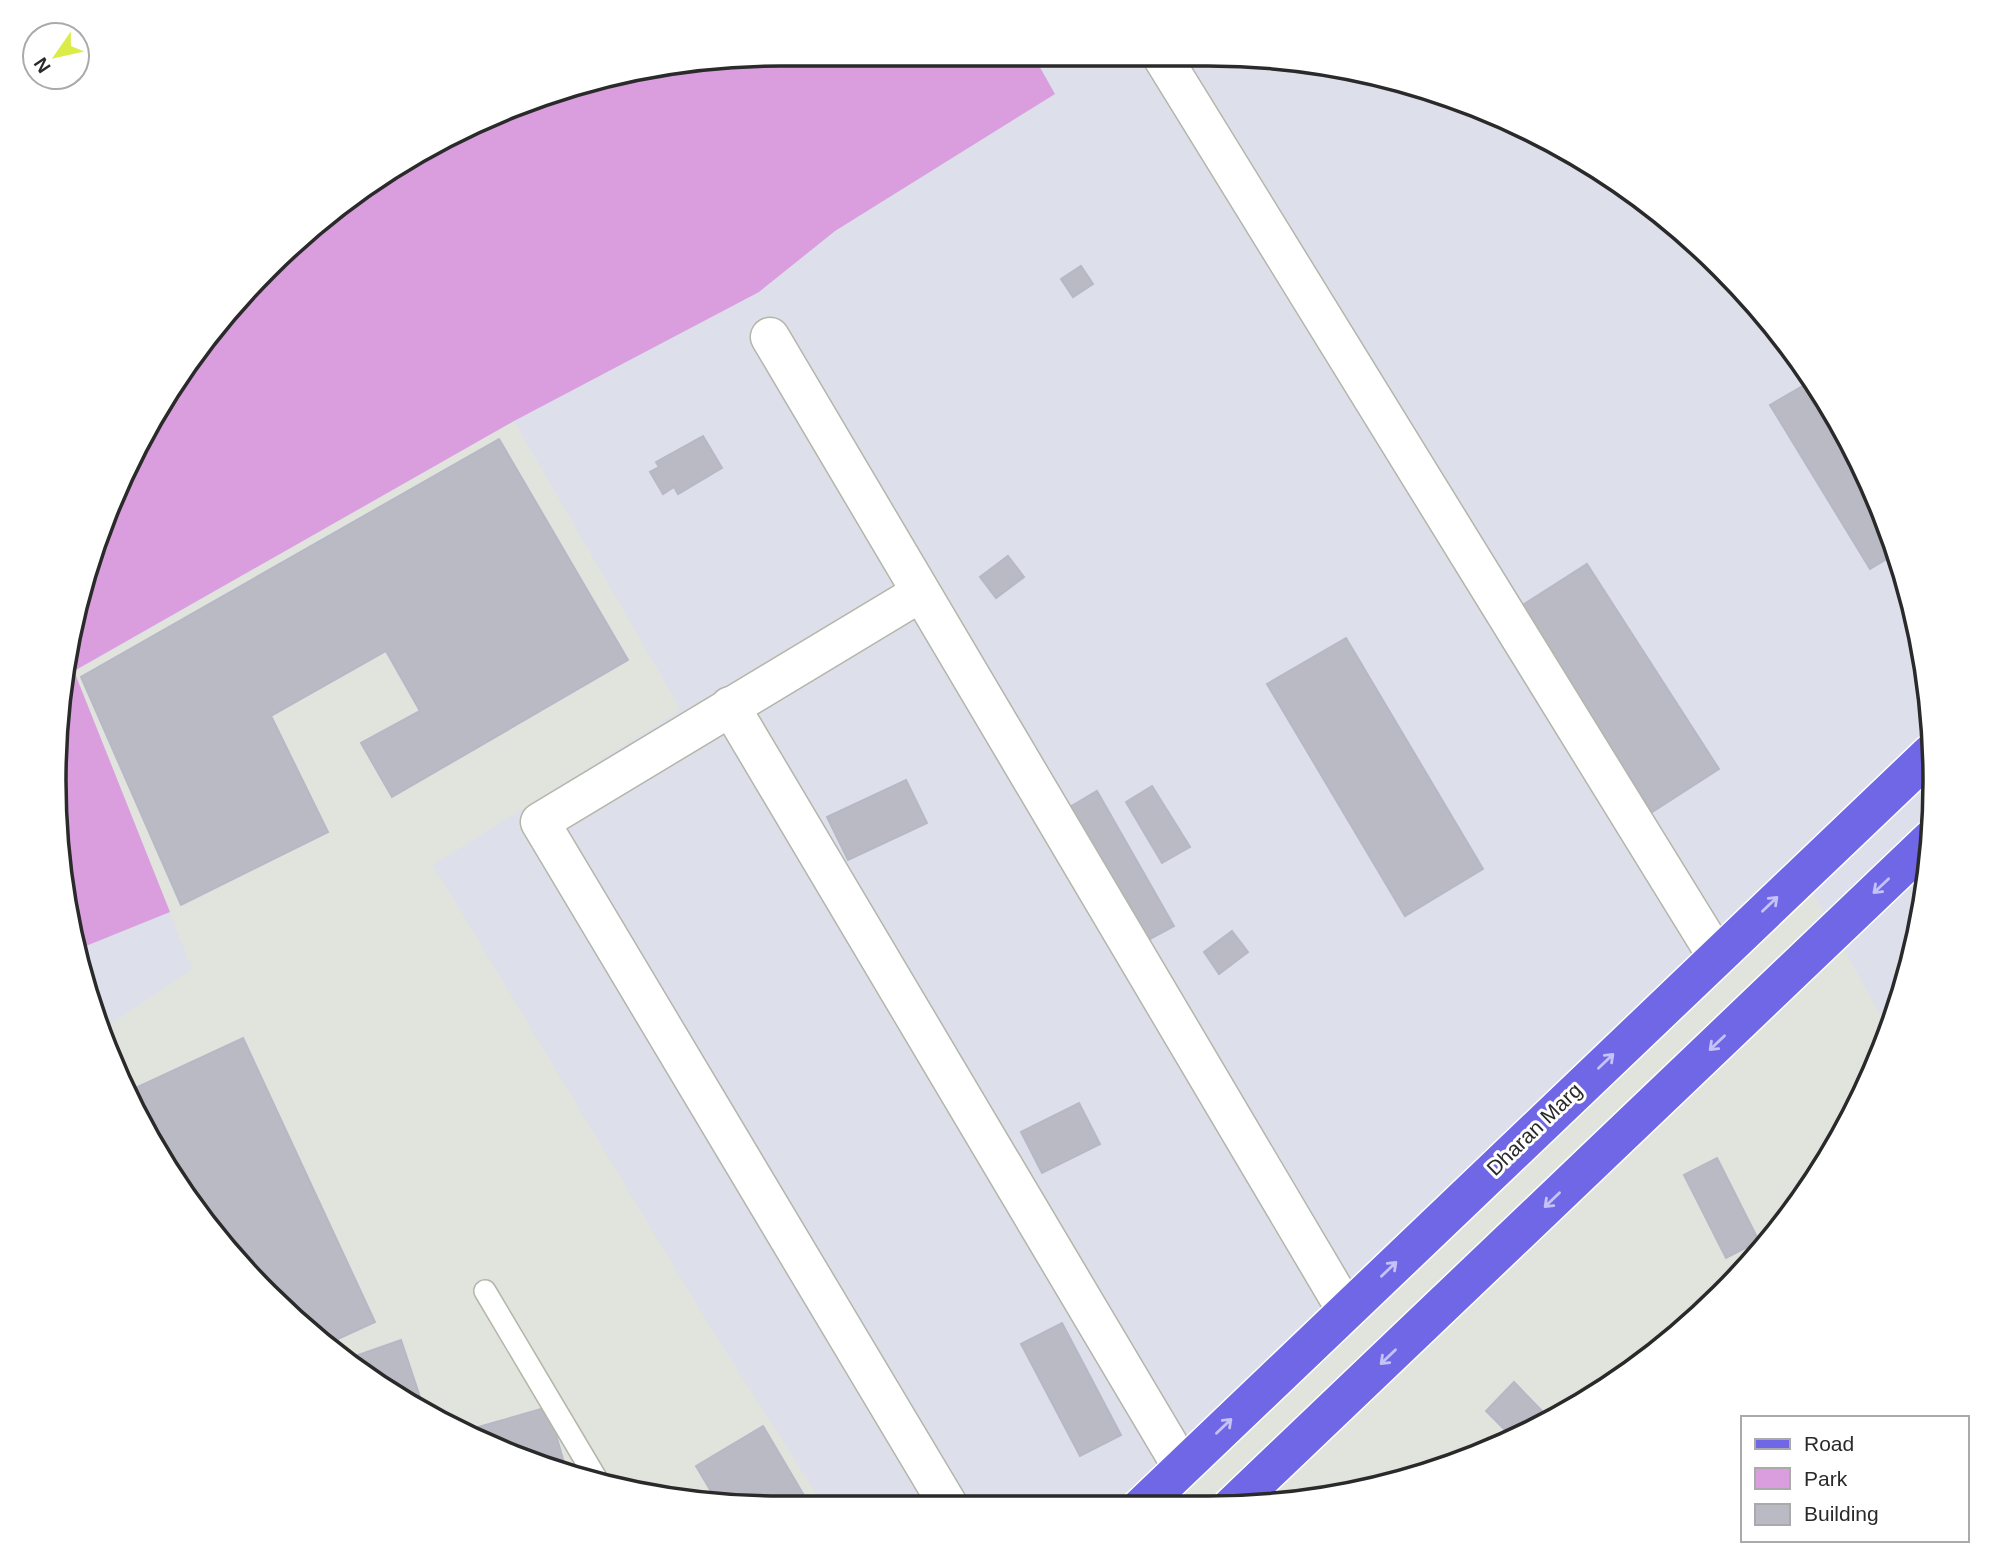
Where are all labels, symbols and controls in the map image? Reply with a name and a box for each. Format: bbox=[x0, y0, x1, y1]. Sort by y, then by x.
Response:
north arrow bbox=[21, 21, 91, 91]
text: N bbox=[30, 54, 55, 77]
one-way arrow bbox=[1873, 877, 1891, 894]
one-way arrow bbox=[1761, 895, 1778, 912]
one-way arrow bbox=[1708, 1034, 1725, 1051]
one-way arrow bbox=[1597, 1052, 1614, 1069]
street label: Dharan Marg bbox=[1482, 1078, 1586, 1180]
one-way arrow bbox=[1544, 1191, 1561, 1208]
one-way arrow bbox=[1380, 1261, 1397, 1278]
one-way arrow bbox=[1380, 1349, 1397, 1366]
legend bbox=[1741, 1416, 1968, 1542]
one-way arrow bbox=[1215, 1418, 1232, 1435]
text: Road bbox=[1804, 1432, 1854, 1455]
text: Park bbox=[1804, 1467, 1848, 1490]
text: Building bbox=[1804, 1502, 1879, 1525]

